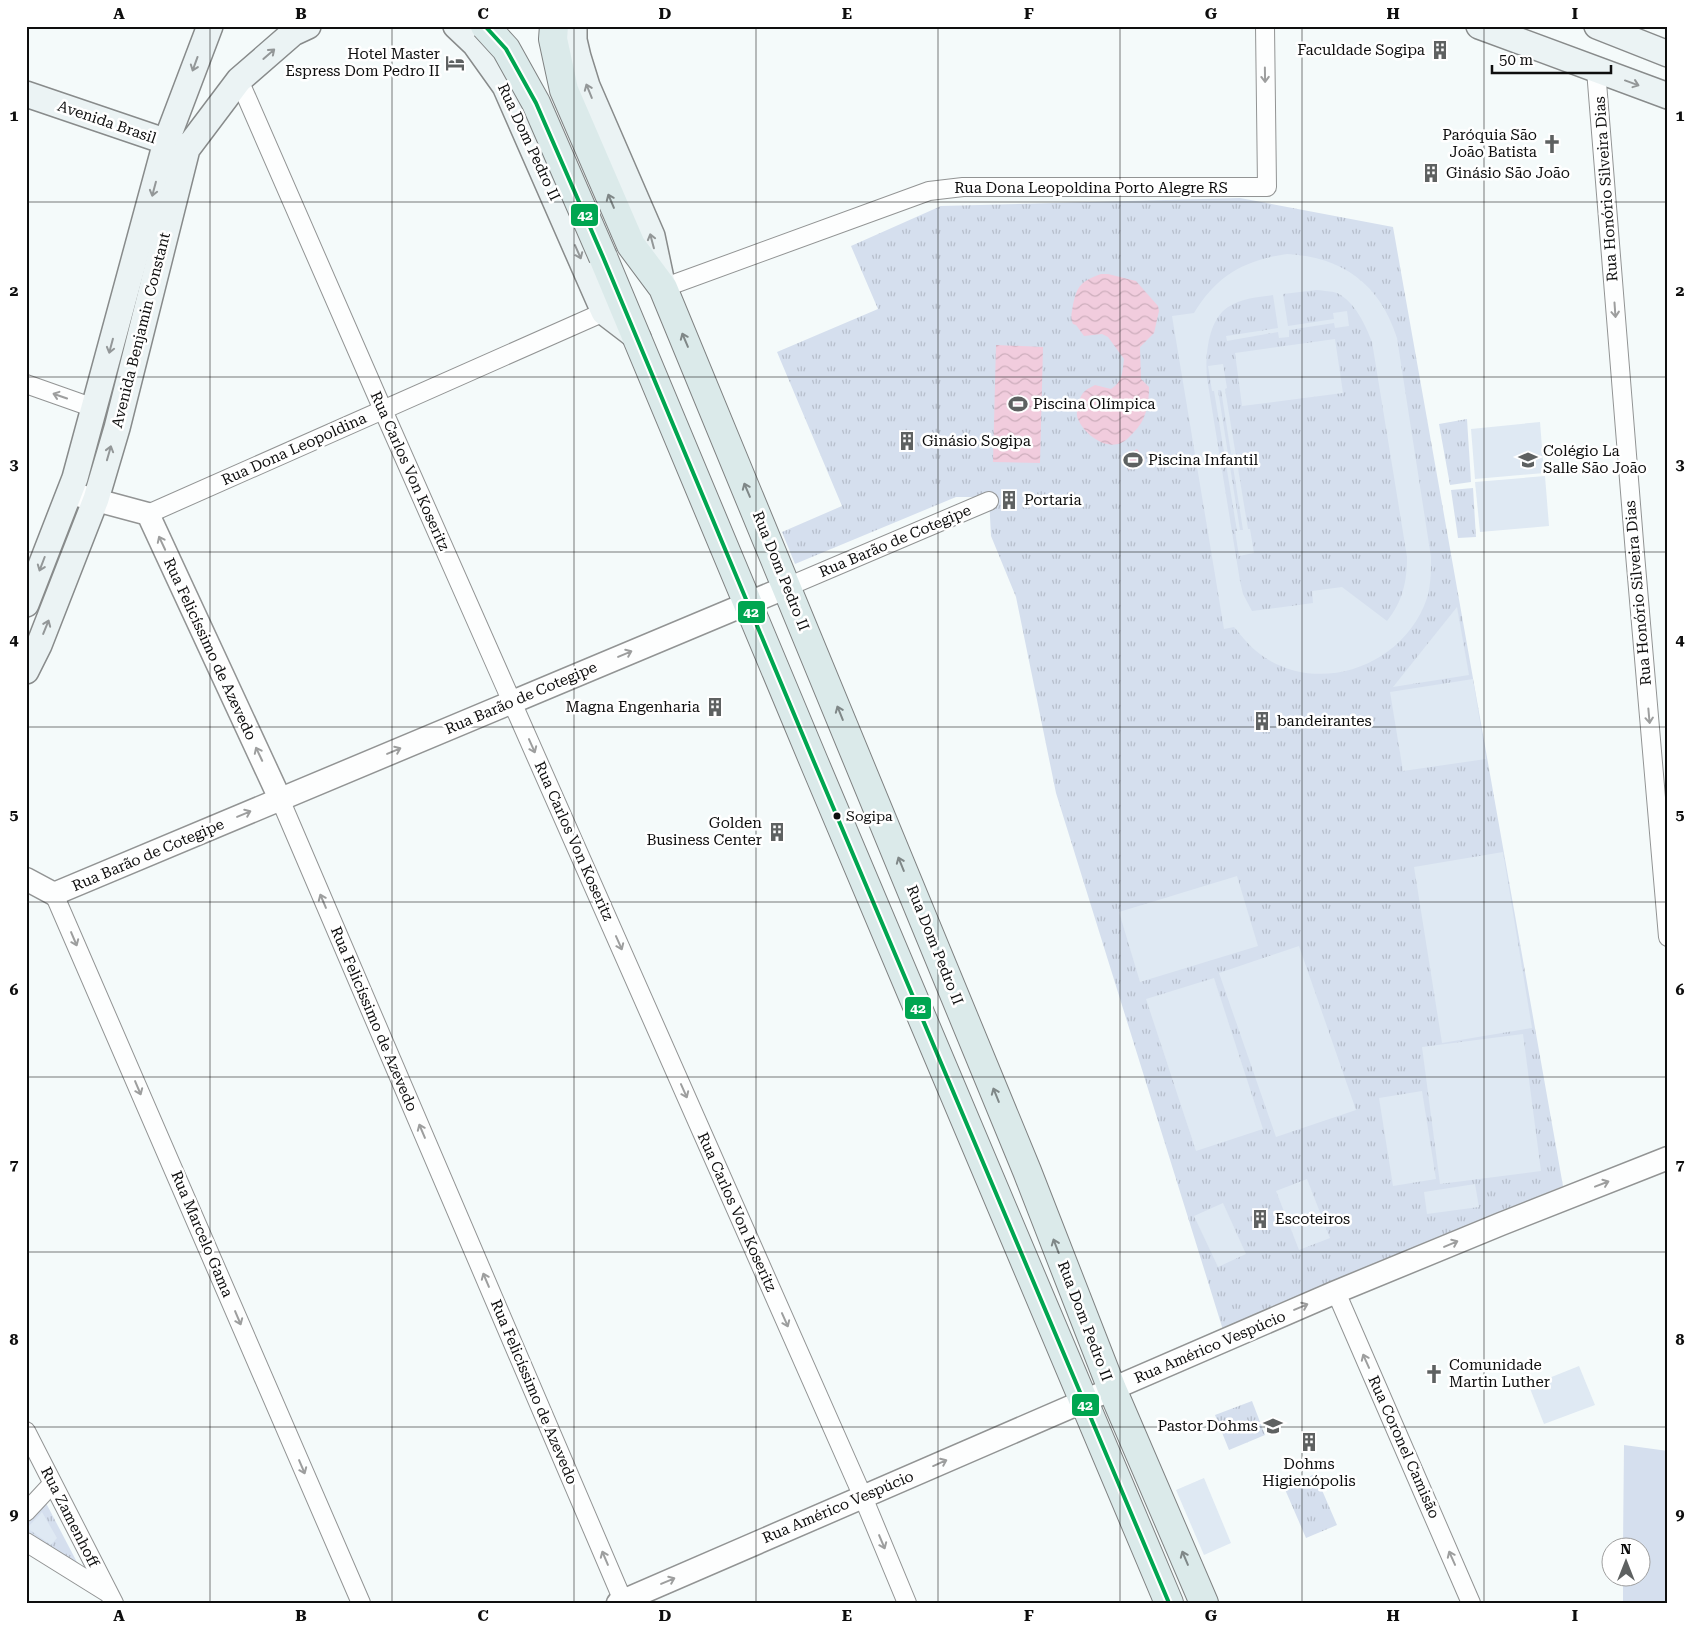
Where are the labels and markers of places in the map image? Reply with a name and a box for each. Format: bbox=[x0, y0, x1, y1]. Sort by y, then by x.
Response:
building icon: Faculdade Sogipa bbox=[1429, 39, 1451, 61]
place label: Faculdade Sogipa bbox=[1297, 41, 1425, 59]
place label: Hotel Master Espress Dom Pedro II bbox=[285, 45, 440, 80]
hotel icon: Hotel Master Espress Dom Pedro II bbox=[444, 52, 466, 74]
place label: Paróquia São João Batista bbox=[1442, 126, 1537, 161]
church icon: Paróquia São João Batista bbox=[1541, 133, 1563, 155]
building icon: Ginásio São João bbox=[1420, 162, 1442, 184]
place label: Ginásio São João bbox=[1446, 164, 1570, 182]
sports icon: Piscina Olímpica bbox=[1007, 393, 1029, 415]
place label: Piscina Olímpica bbox=[1033, 395, 1156, 413]
building icon: Ginásio Sogipa bbox=[896, 430, 918, 452]
place label: Ginásio Sogipa bbox=[922, 432, 1031, 450]
place label: Colégio La Salle São João bbox=[1543, 442, 1647, 477]
sports icon: Piscina Infantil bbox=[1122, 449, 1144, 471]
school or university icon: Colégio La Salle São João bbox=[1517, 449, 1539, 471]
place label: Piscina Infantil bbox=[1148, 451, 1258, 469]
building icon: Portaria bbox=[998, 489, 1020, 511]
place label: Portaria bbox=[1024, 491, 1082, 509]
building icon: Magna Engenharia bbox=[704, 696, 726, 718]
place label: Magna Engenharia bbox=[566, 698, 700, 716]
building icon: bandeirantes bbox=[1251, 710, 1273, 732]
place label: bandeirantes bbox=[1277, 712, 1372, 730]
place label: Sogipa bbox=[846, 808, 893, 824]
marker: Sogipa bbox=[832, 811, 842, 821]
place label: Golden Business Center bbox=[646, 814, 762, 849]
building icon: Golden Business Center bbox=[766, 821, 788, 843]
building icon: Escoteiros bbox=[1249, 1208, 1271, 1230]
place label: Escoteiros bbox=[1275, 1210, 1350, 1228]
place label: Comunidade Martin Luther bbox=[1449, 1356, 1550, 1391]
church icon: Comunidade Martin Luther bbox=[1423, 1363, 1445, 1385]
school or university icon: Pastor Dohms bbox=[1262, 1415, 1284, 1437]
place label: Pastor Dohms bbox=[1158, 1417, 1258, 1435]
building icon: Dohms Higienópolis bbox=[1298, 1431, 1320, 1453]
place label: Dohms Higienópolis bbox=[1262, 1455, 1356, 1490]

